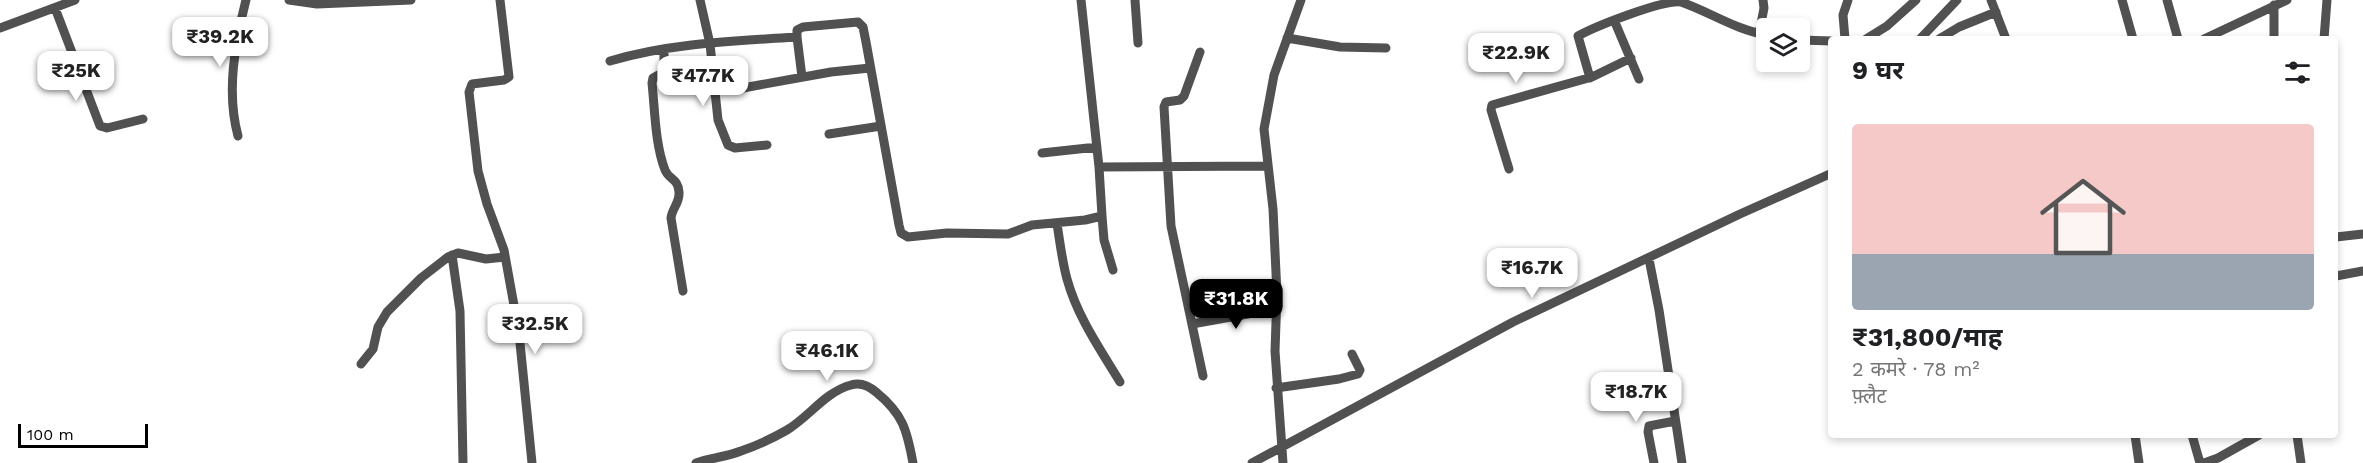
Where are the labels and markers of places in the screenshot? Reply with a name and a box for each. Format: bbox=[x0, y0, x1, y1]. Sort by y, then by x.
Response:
pin: ₹39.2K bbox=[171, 17, 269, 68]
pin: ₹22.9K bbox=[1467, 33, 1565, 84]
pin: ₹25K bbox=[40, 51, 112, 102]
pin: ₹47.7K bbox=[654, 56, 752, 107]
pin: ₹16.7K bbox=[1483, 248, 1581, 299]
pin: ₹31.8K bbox=[1187, 279, 1285, 330]
pin: ₹32.5K bbox=[486, 304, 584, 355]
pin: ₹46.1K bbox=[778, 331, 876, 382]
pin: ₹18.7K bbox=[1587, 372, 1685, 423]

